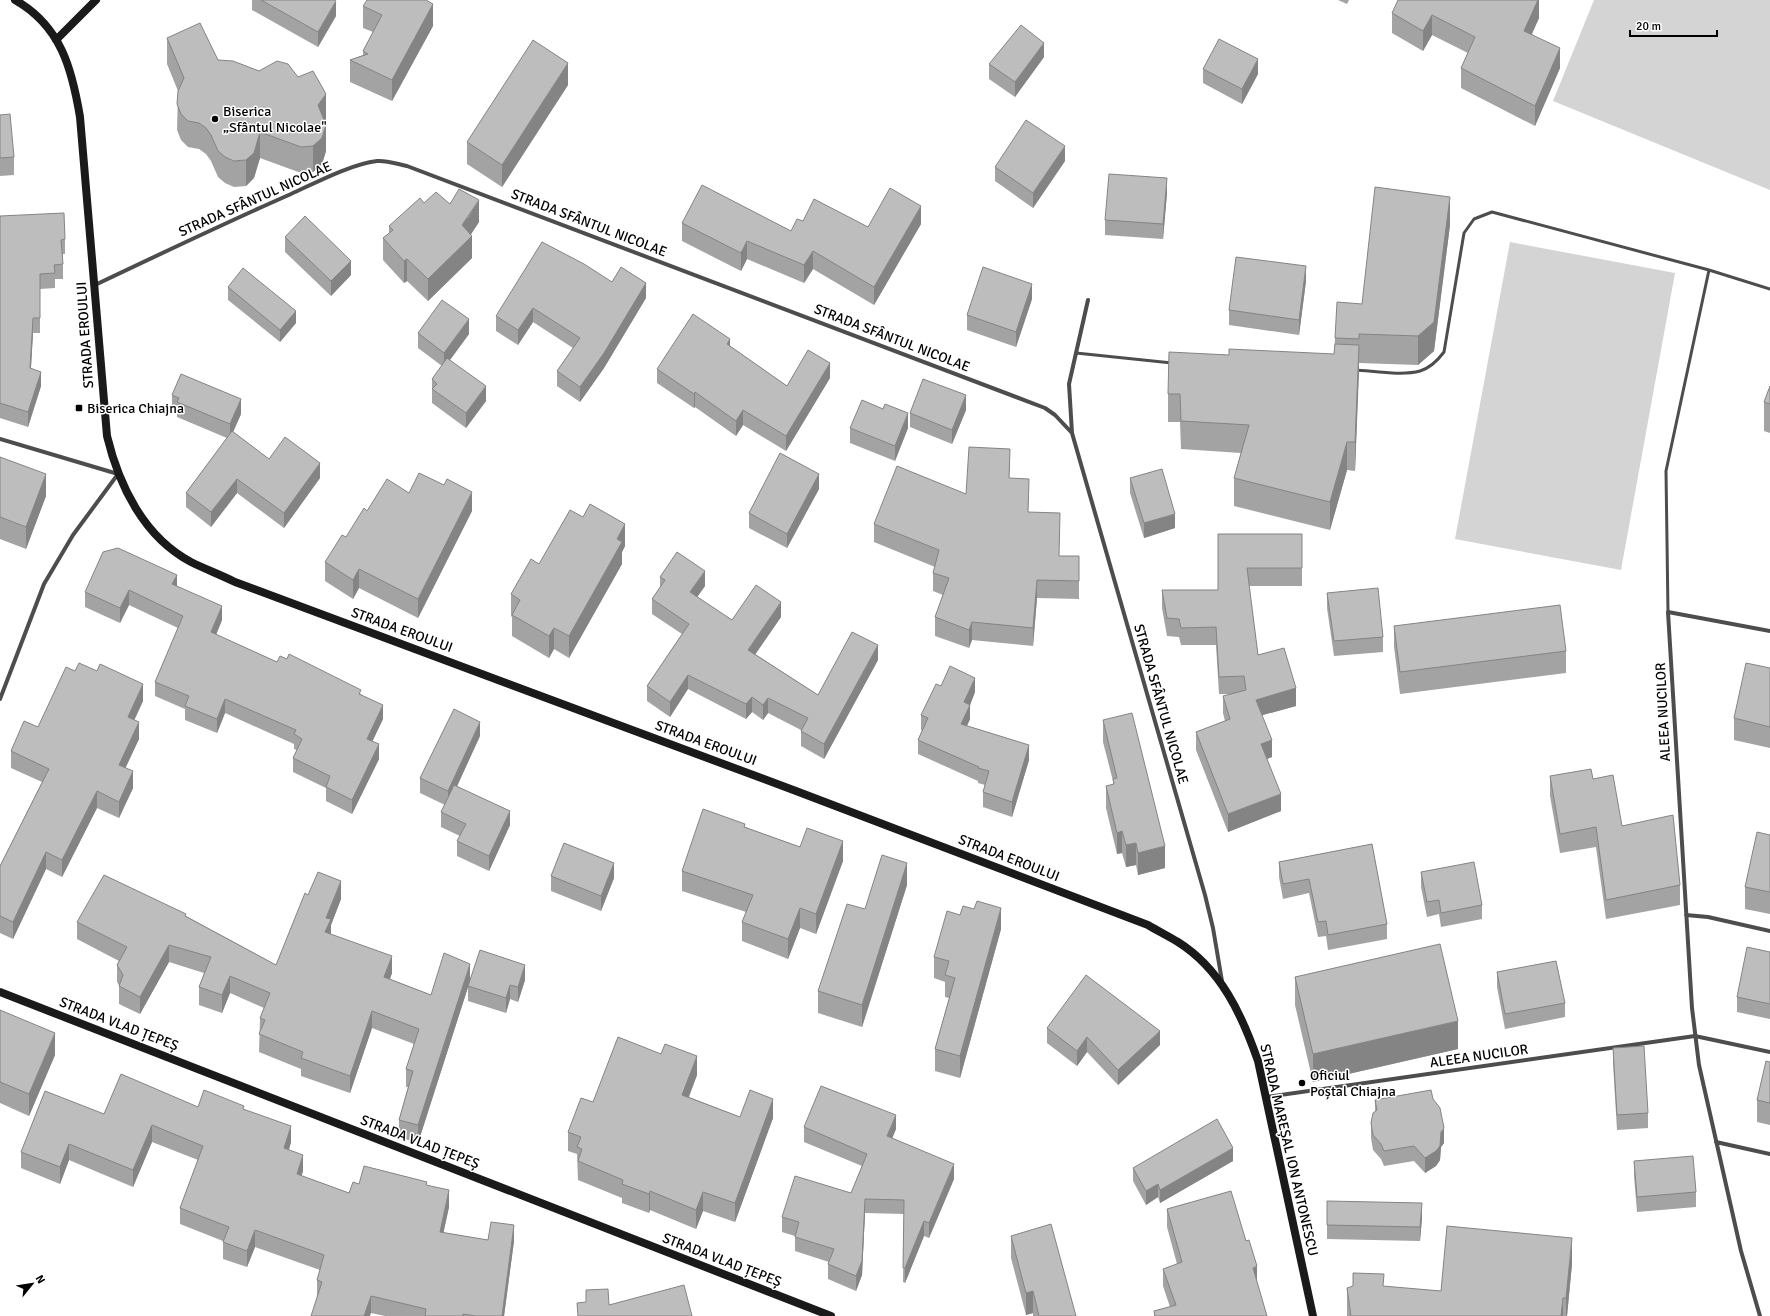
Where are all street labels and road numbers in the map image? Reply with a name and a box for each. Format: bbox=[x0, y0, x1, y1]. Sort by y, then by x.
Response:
street label: STRADA SFÂNTUL NICOLAE bbox=[176, 158, 334, 240]
street label: STRADA SFÂNTUL NICOLAE bbox=[509, 185, 669, 261]
street label: STRADA EROULUI bbox=[73, 281, 97, 389]
street label: STRADA SFÂNTUL NICOLAE bbox=[812, 300, 972, 376]
street label: STRADA EROULUI bbox=[349, 604, 455, 656]
street label: STRADA SFÂNTUL NICOLAE bbox=[1130, 622, 1192, 786]
street label: ALEEA NUCILOR bbox=[1652, 662, 1674, 762]
street label: STRADA EROULUI bbox=[653, 717, 759, 769]
street label: STRADA EROULUI bbox=[956, 831, 1062, 885]
street label: STRADA VLAD ȚEPEȘ bbox=[57, 993, 181, 1055]
street label: ALEEA NUCILOR bbox=[1429, 1041, 1529, 1071]
street label: STRADA MAREȘAL ION ANTONESCU bbox=[1256, 1042, 1322, 1258]
street label: STRADA VLAD ȚEPEȘ bbox=[358, 1111, 482, 1173]
street label: STRADA VLAD ȚEPEȘ bbox=[660, 1229, 784, 1291]

